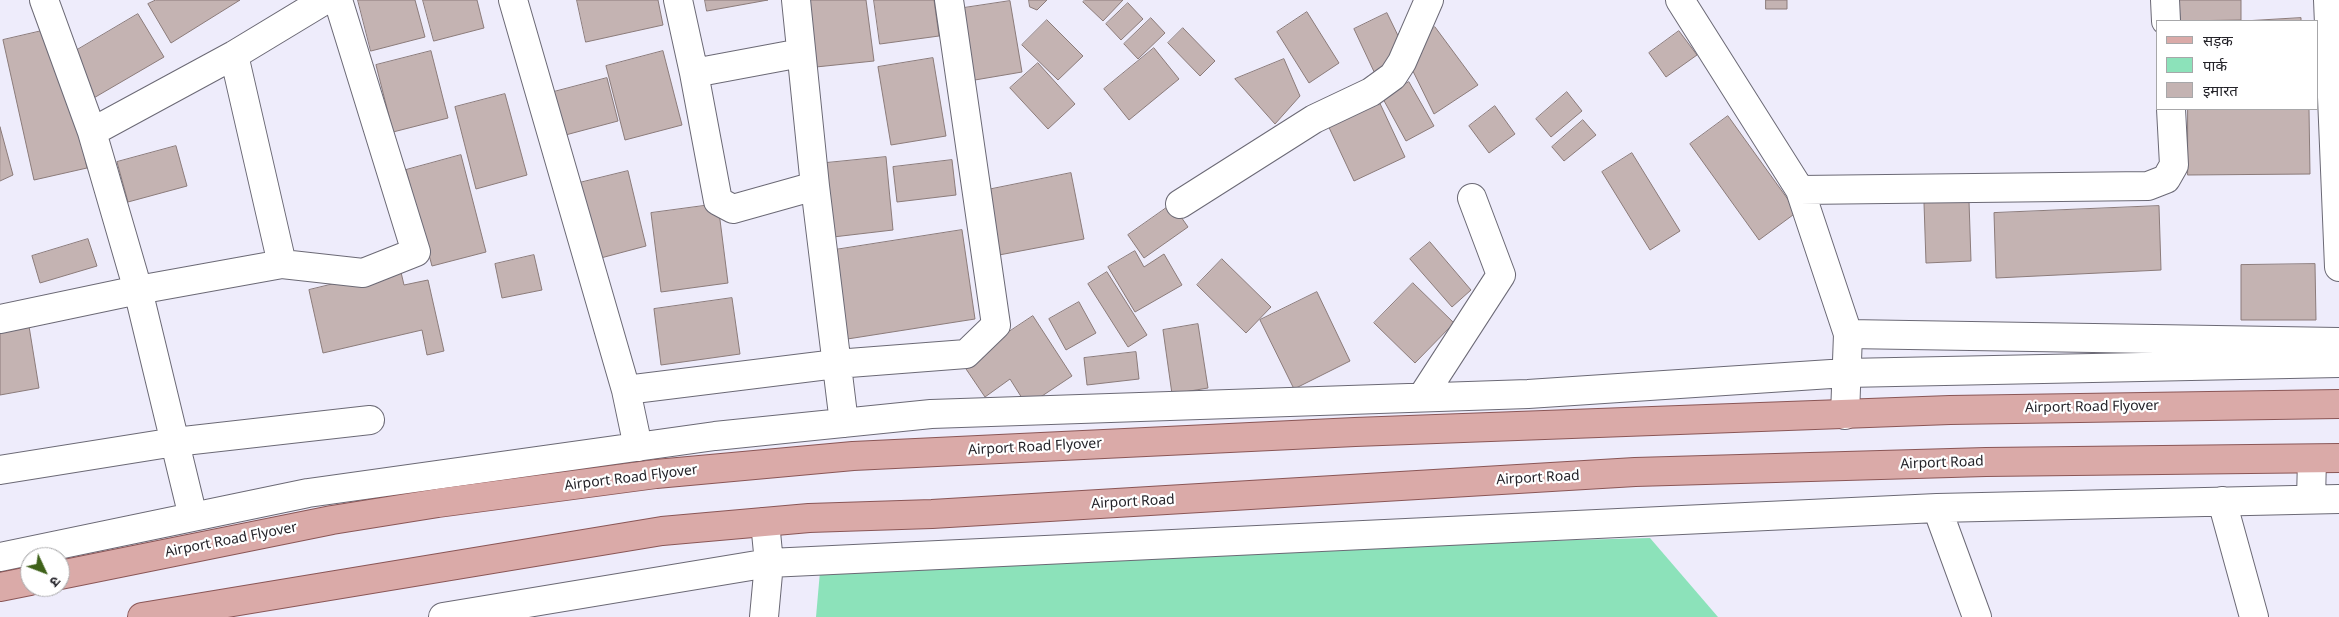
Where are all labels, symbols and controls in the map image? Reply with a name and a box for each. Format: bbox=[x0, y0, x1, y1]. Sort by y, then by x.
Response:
legend bbox=[2156, 20, 2319, 110]
text: सड़क bbox=[2203, 30, 2233, 50]
text: पार्क bbox=[2203, 55, 2227, 75]
text: इमारत bbox=[2203, 80, 2238, 100]
street label: Airport Road Flyover bbox=[2025, 397, 2159, 417]
street label: Airport Road Flyover bbox=[968, 435, 1102, 459]
street label: Airport Road bbox=[1900, 453, 1984, 473]
street label: Airport Road Flyover bbox=[563, 461, 699, 495]
street label: Airport Road bbox=[1496, 467, 1580, 489]
street label: Airport Road bbox=[1091, 491, 1175, 513]
street label: Airport Road Flyover bbox=[164, 519, 298, 561]
north arrow bbox=[20, 547, 70, 597]
text: उ bbox=[46, 572, 65, 591]

